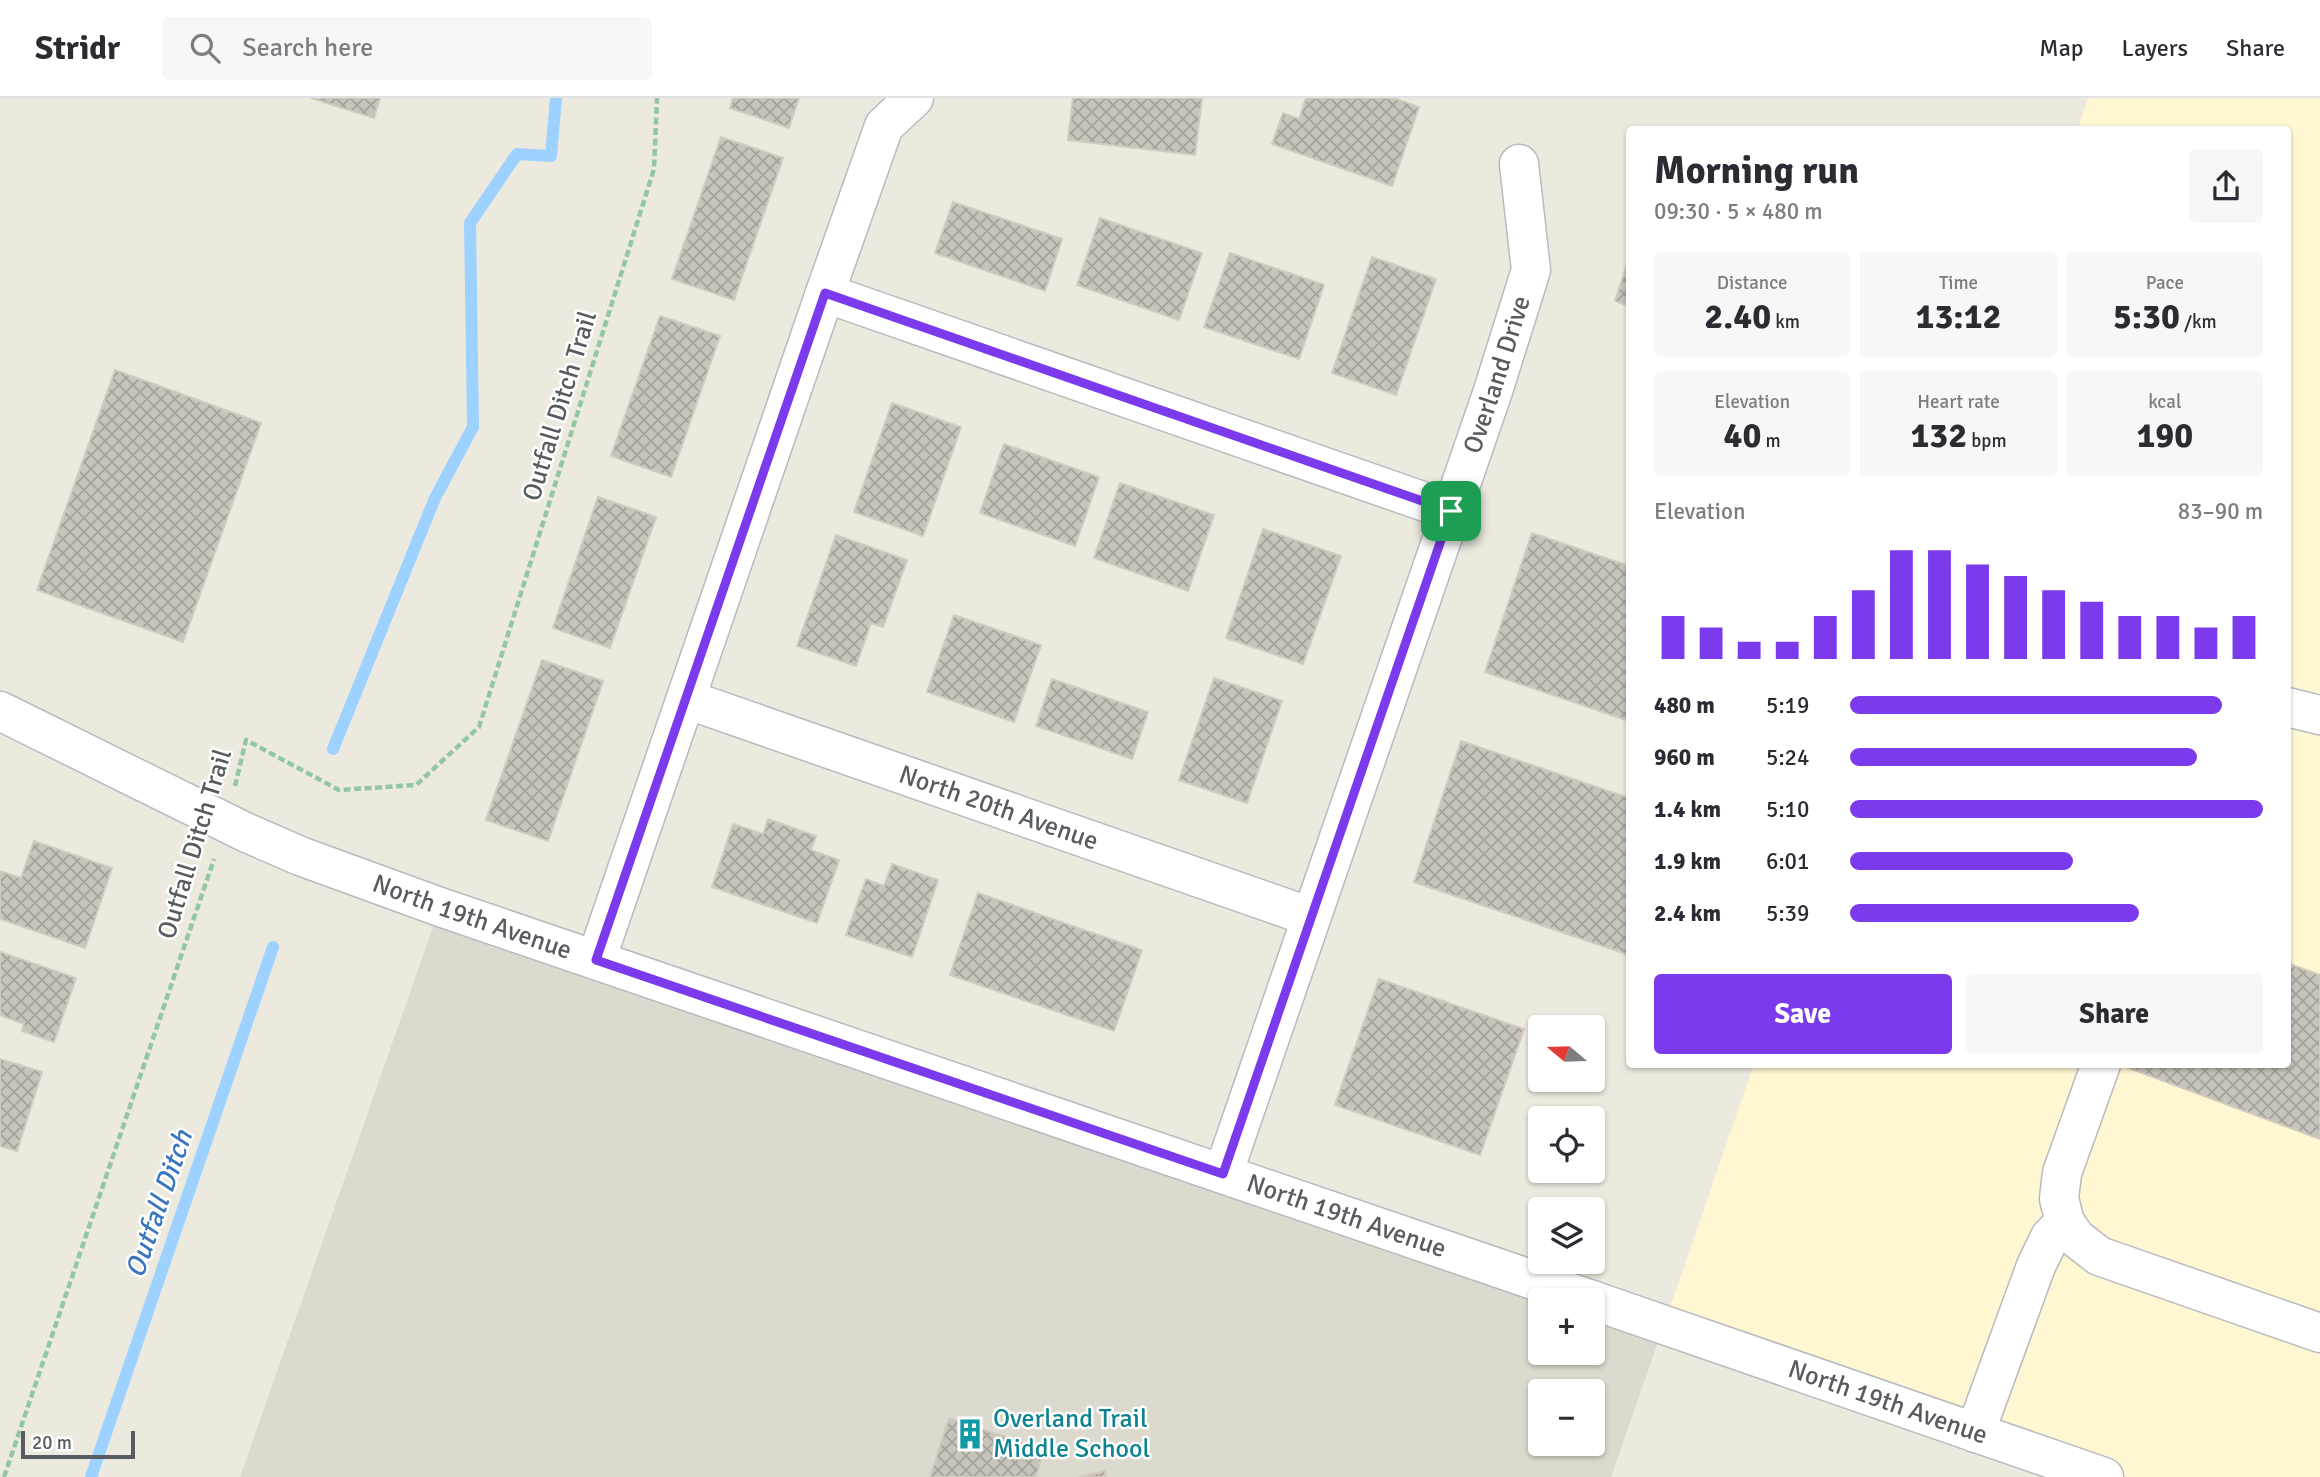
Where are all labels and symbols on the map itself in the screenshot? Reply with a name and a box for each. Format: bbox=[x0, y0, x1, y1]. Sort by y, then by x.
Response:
street label: Overland Drive bbox=[1457, 292, 1538, 458]
street label: Outfall Ditch Trail bbox=[516, 307, 604, 505]
pin bbox=[1421, 481, 1481, 541]
street label: Outfall Ditch Trail bbox=[151, 745, 239, 943]
street label: North 20th Avenue bbox=[895, 759, 1102, 858]
street label: North 19th Avenue bbox=[368, 868, 576, 967]
north arrow bbox=[1528, 1015, 1605, 1092]
water label: Outfall Ditch bbox=[118, 1125, 200, 1282]
street label: North 19th Avenue bbox=[1242, 1167, 1450, 1265]
street label: North 19th Avenue bbox=[1784, 1353, 1992, 1452]
place label: Overland Trail Middle School bbox=[993, 1403, 1150, 1465]
building icon: Overland Trail Middle School bbox=[953, 1417, 987, 1451]
scale bar bbox=[21, 1428, 135, 1460]

